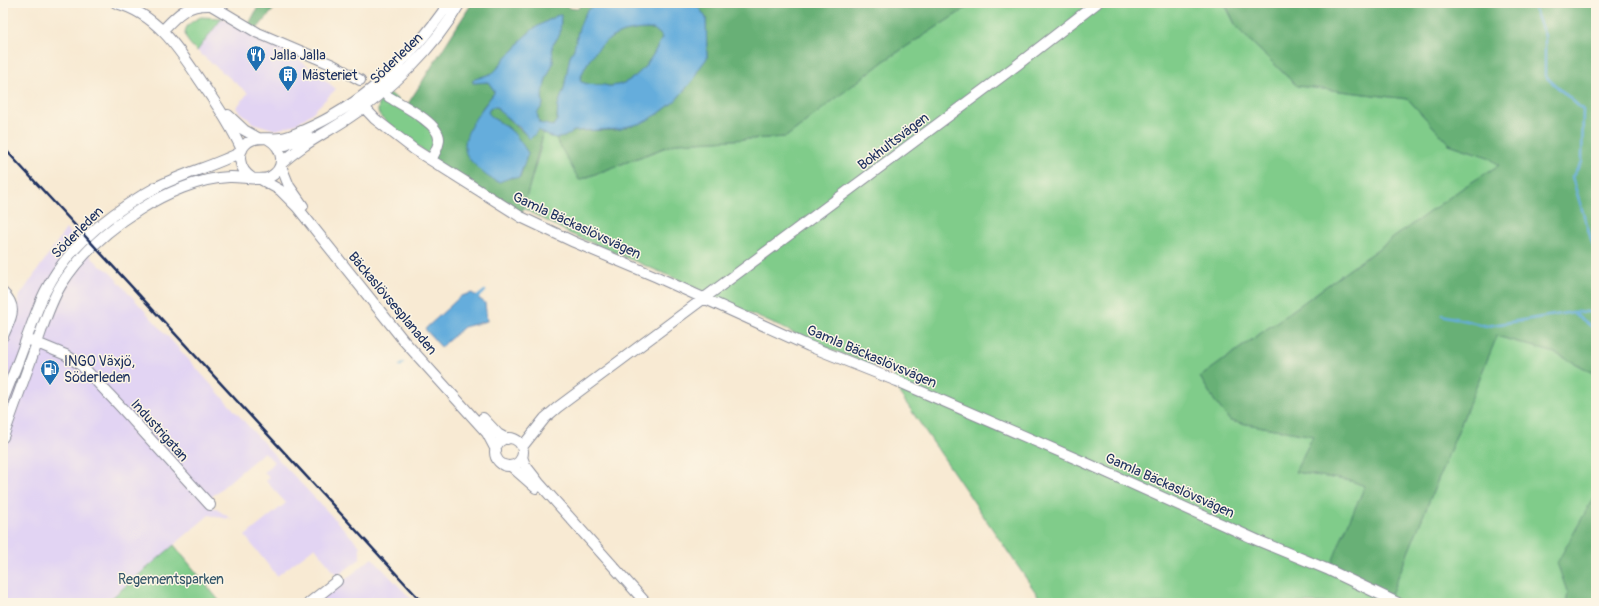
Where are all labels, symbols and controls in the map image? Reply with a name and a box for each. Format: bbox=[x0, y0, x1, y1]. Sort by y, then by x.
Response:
street label: Söderleden bbox=[367, 29, 426, 88]
restaurant icon: Jalla Jalla bbox=[245, 44, 267, 72]
place label: Jalla Jalla bbox=[270, 47, 326, 64]
building icon: Mästeriet bbox=[277, 64, 299, 92]
place label: Mästeriet bbox=[302, 67, 358, 84]
street label: Bokhultsvägen bbox=[854, 109, 932, 174]
street label: Gamla Bäckaslövsvägen bbox=[510, 188, 644, 263]
street label: Söderleden bbox=[48, 203, 107, 262]
street label: Bäckaslövsesplanaden bbox=[345, 248, 441, 358]
street label: Gamla Bäckaslövsvägen bbox=[804, 321, 939, 392]
place label: INGO Växjö, Söderleden bbox=[64, 353, 135, 386]
fuel station icon: INGO Växjö, Söderleden bbox=[39, 358, 61, 386]
street label: Industrigatan bbox=[127, 396, 192, 465]
street label: Gamla Bäckaslövsvägen bbox=[1103, 449, 1237, 522]
park label: Regementsparken bbox=[118, 571, 224, 588]

